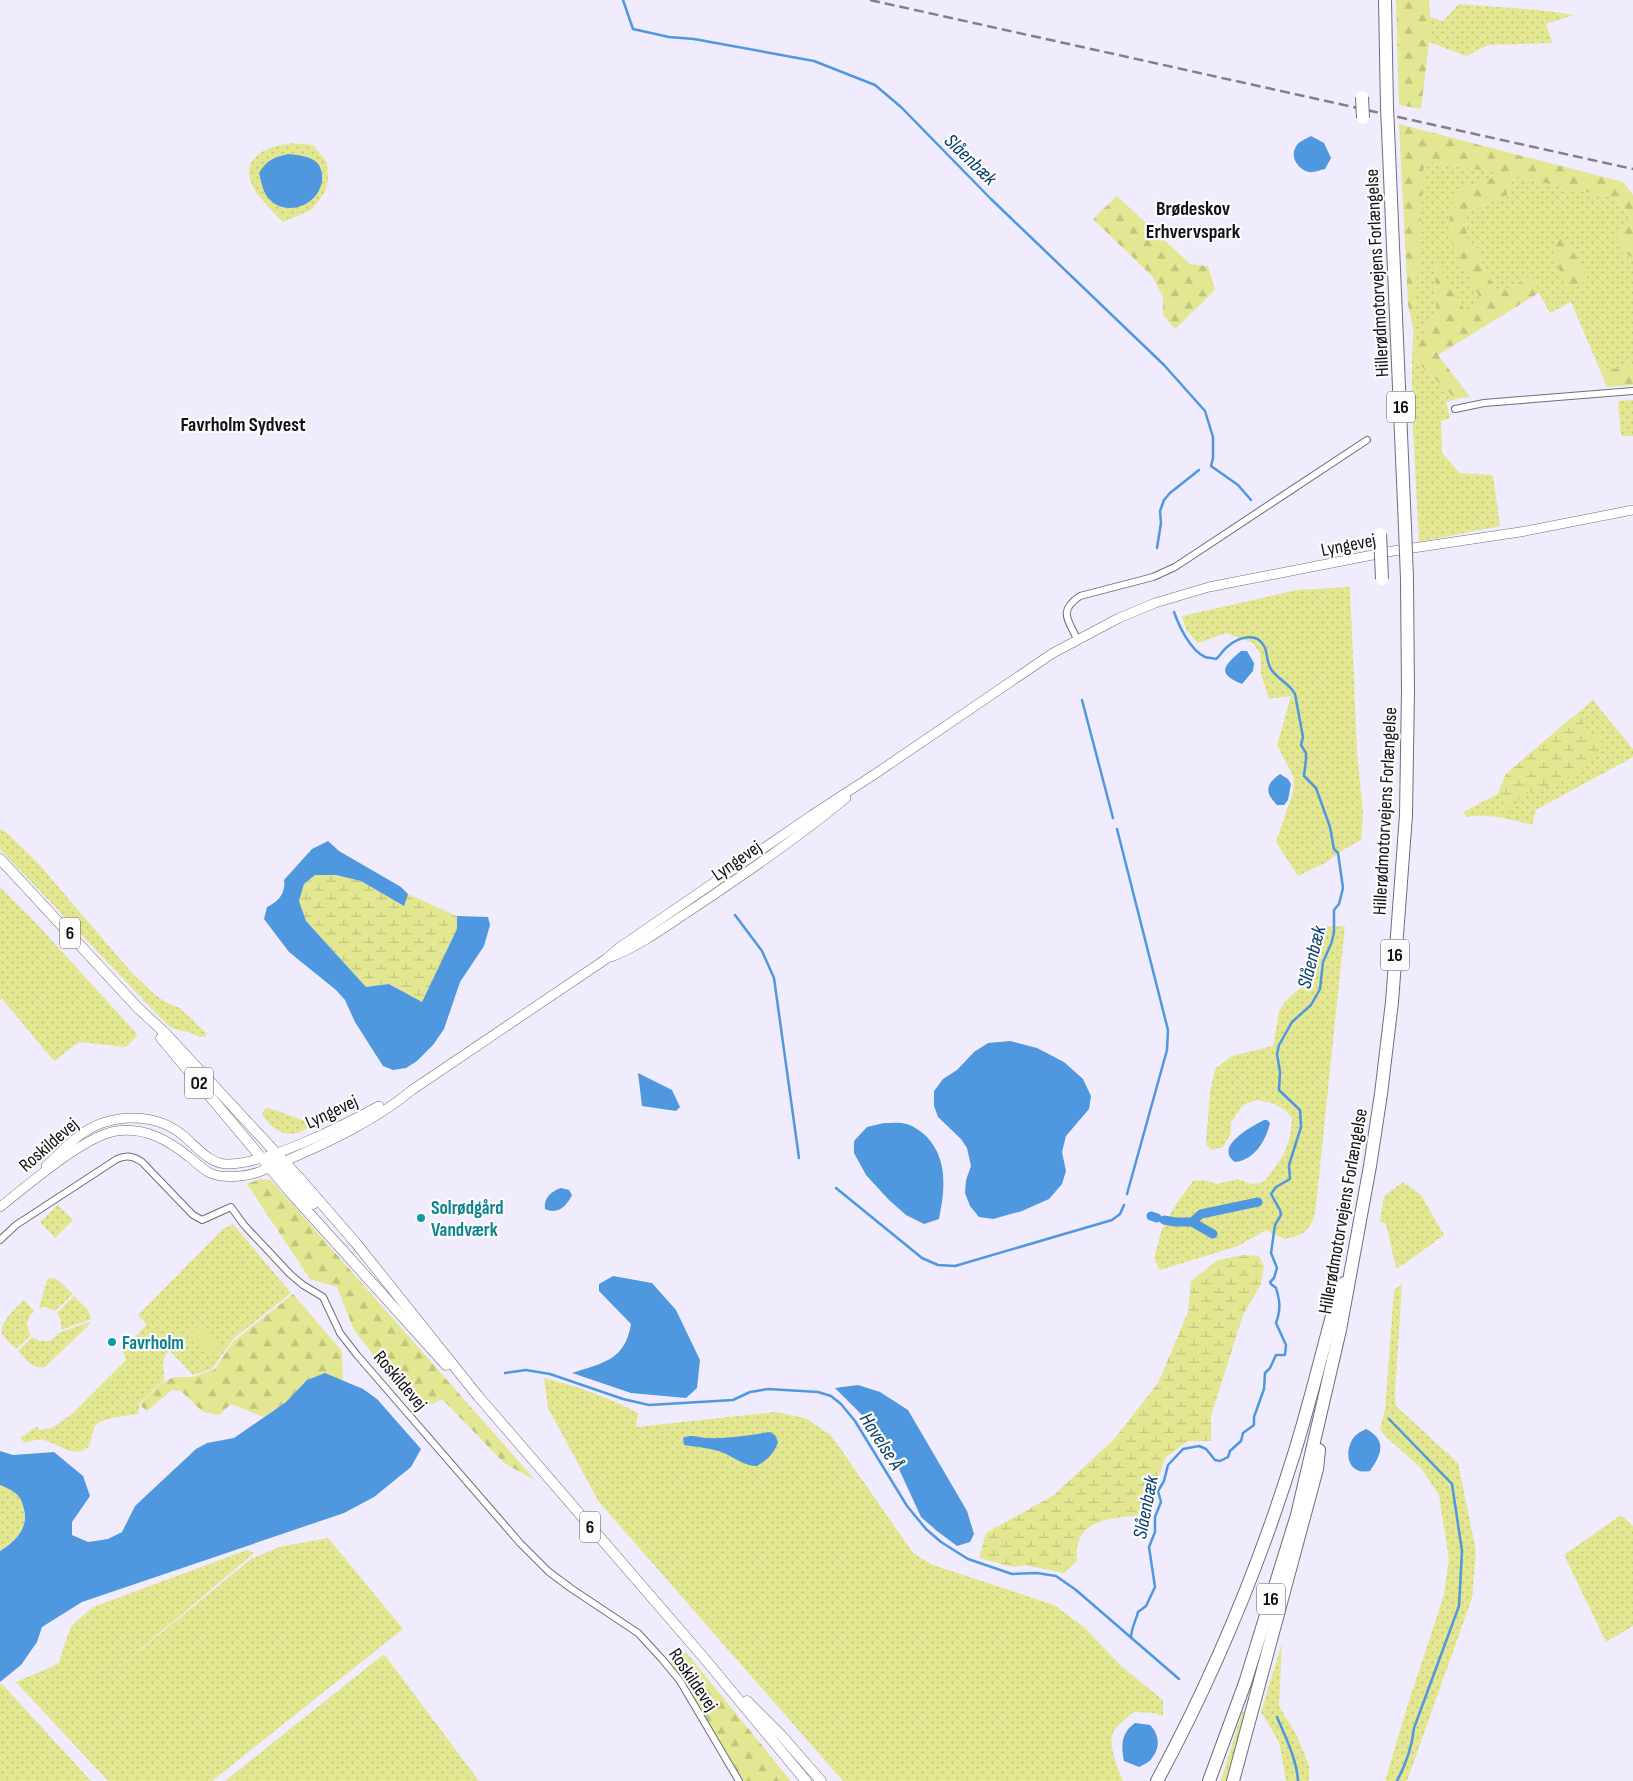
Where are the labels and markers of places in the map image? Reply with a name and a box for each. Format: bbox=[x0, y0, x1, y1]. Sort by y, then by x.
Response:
place label: Solrødgård Vandværk bbox=[431, 1197, 503, 1242]
marker: Solrødgård Vandværk bbox=[415, 1212, 427, 1224]
place label: Favrholm bbox=[122, 1332, 184, 1355]
marker: Favrholm bbox=[106, 1336, 118, 1348]

